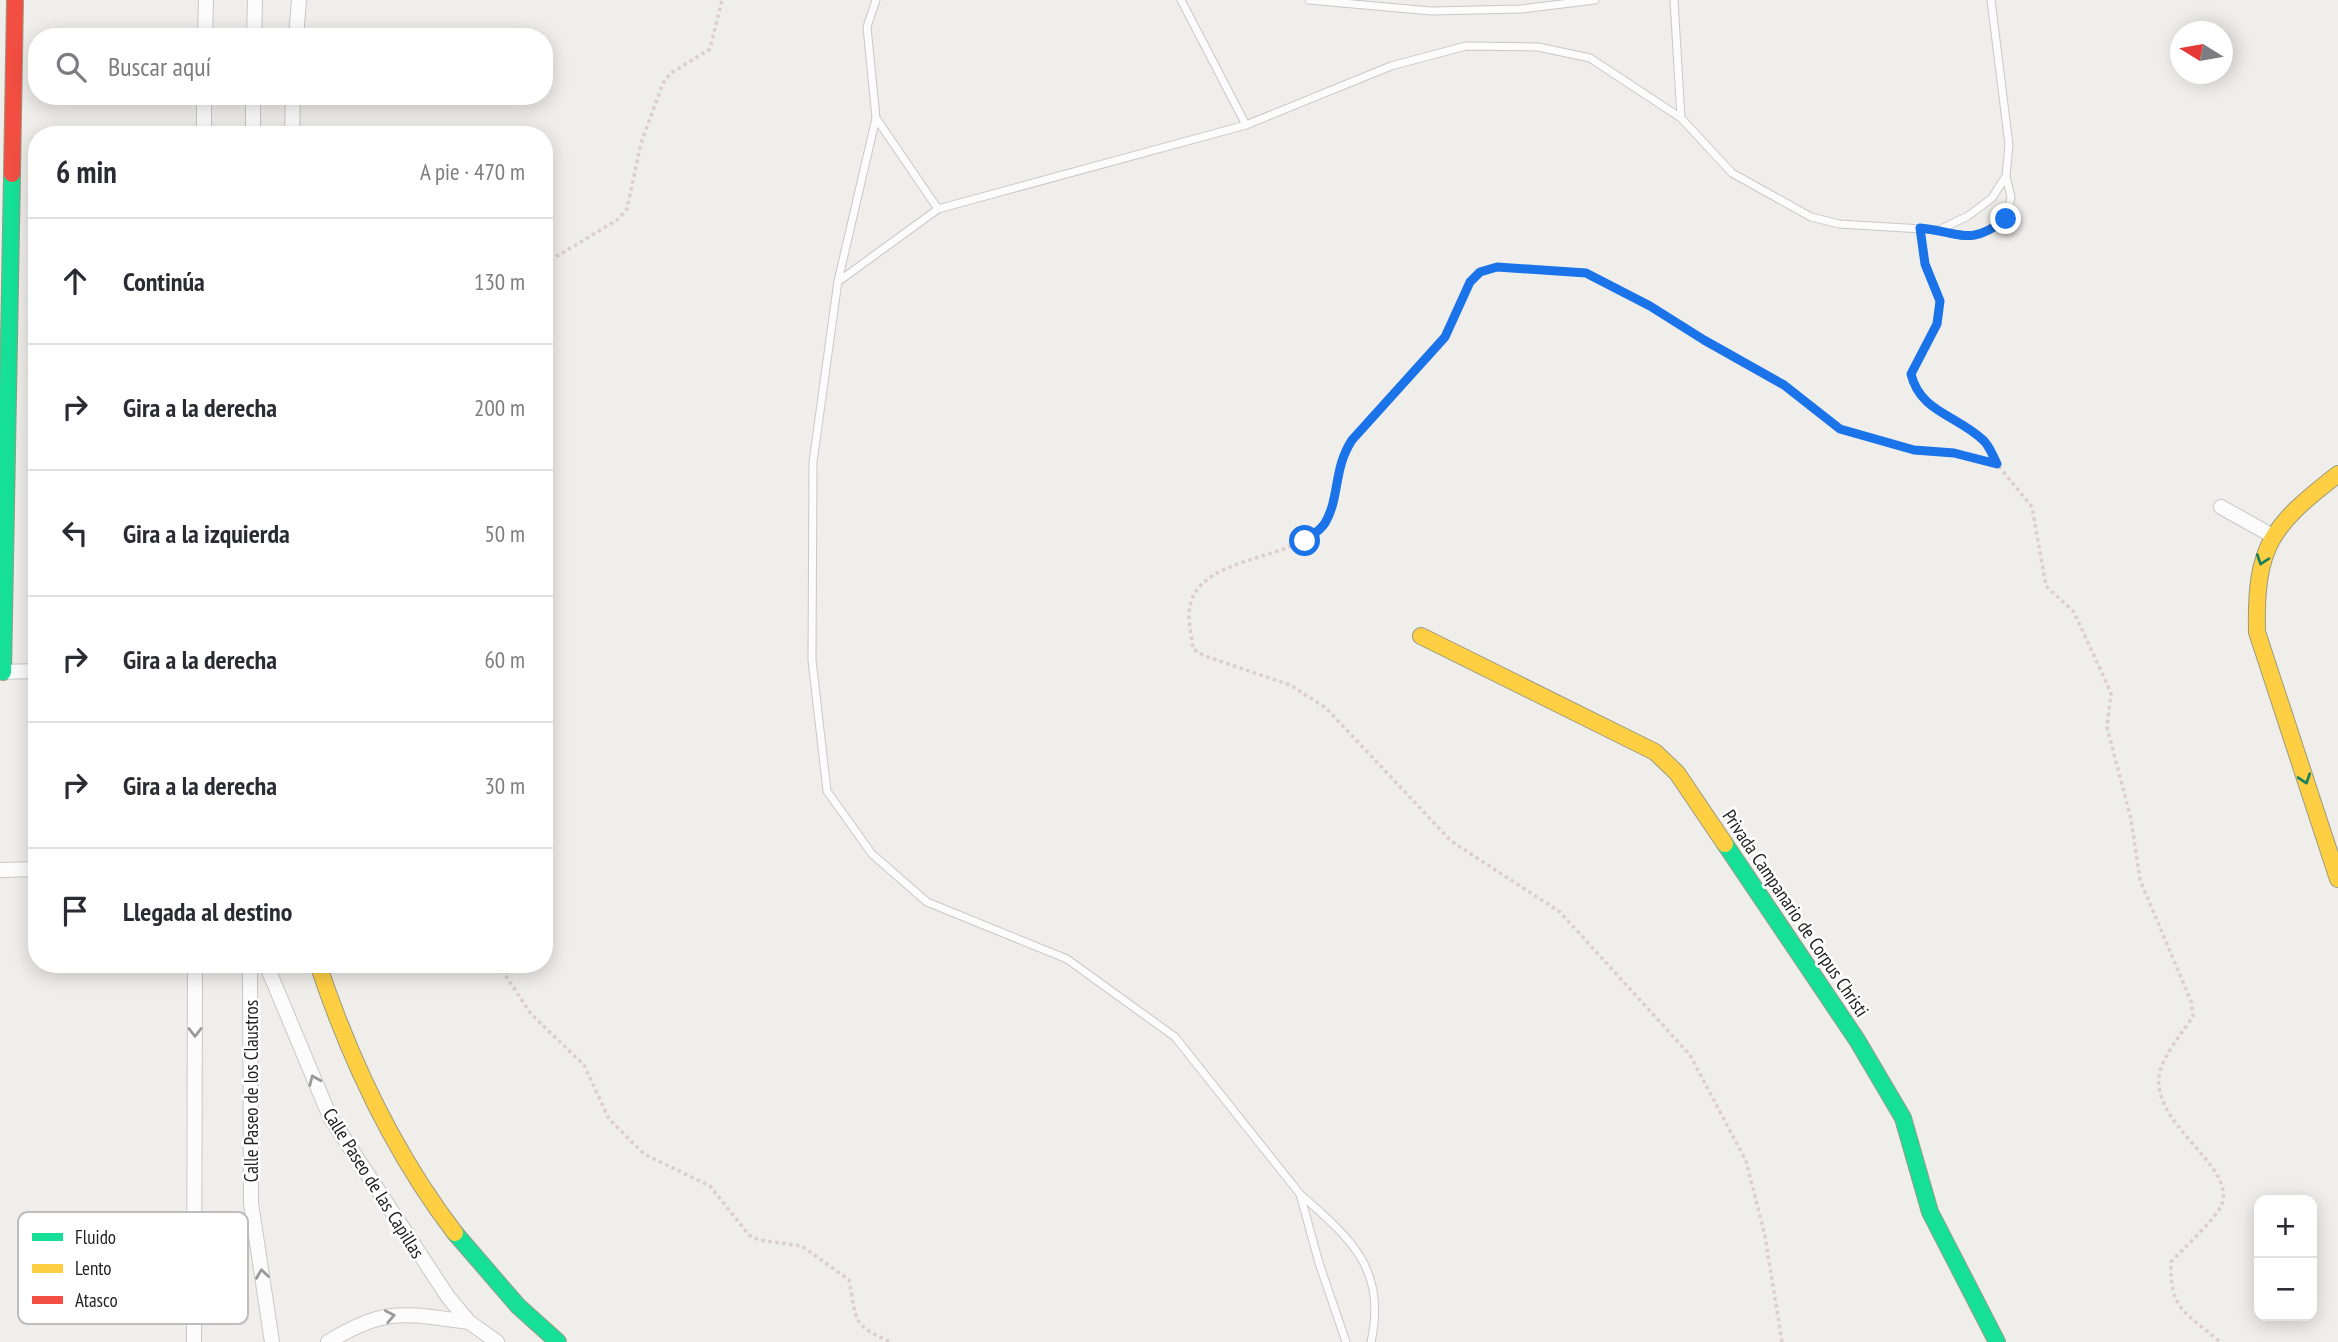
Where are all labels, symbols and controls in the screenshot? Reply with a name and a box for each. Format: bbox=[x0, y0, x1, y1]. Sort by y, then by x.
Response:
north arrow bbox=[2170, 21, 2233, 84]
search box bbox=[28, 28, 553, 105]
icon: search bbox=[52, 48, 90, 86]
text: Buscar aquí bbox=[108, 50, 211, 83]
text: 6 min bbox=[56, 152, 117, 191]
text: A pie · 470 m bbox=[420, 157, 525, 186]
route end bbox=[1990, 203, 2021, 234]
icon: ahead bbox=[56, 262, 94, 300]
text: Continúa bbox=[123, 265, 205, 298]
text: 130 m bbox=[474, 267, 525, 296]
icon: right bbox=[56, 388, 94, 426]
text: Gira a la derecha bbox=[123, 391, 277, 424]
text: 200 m bbox=[474, 393, 525, 422]
icon: left bbox=[56, 514, 94, 552]
text: Gira a la izquierda bbox=[123, 517, 290, 550]
text: 50 m bbox=[484, 519, 525, 548]
route start bbox=[1289, 525, 1320, 556]
one-way arrow bbox=[2256, 553, 2271, 565]
icon: right bbox=[56, 640, 94, 678]
text: Gira a la derecha bbox=[123, 643, 277, 676]
text: 60 m bbox=[484, 645, 525, 674]
icon: right bbox=[56, 766, 94, 804]
text: Gira a la derecha bbox=[123, 769, 277, 802]
text: 30 m bbox=[484, 771, 525, 800]
one-way arrow bbox=[2297, 772, 2311, 784]
street label: Privada Campanario de Corpus Christi bbox=[1718, 805, 1874, 1021]
icon: arrive bbox=[56, 892, 94, 930]
text: Llegada al destino bbox=[123, 895, 292, 928]
street label: Calle Paseo de los Claustros bbox=[239, 1000, 263, 1182]
one-way arrow bbox=[187, 1028, 203, 1038]
one-way arrow bbox=[308, 1075, 322, 1087]
street label: Calle Paseo de las Capillas bbox=[318, 1103, 430, 1263]
map controls bbox=[2254, 1195, 2317, 1321]
button: + bbox=[2254, 1195, 2317, 1258]
legend bbox=[18, 1212, 248, 1324]
text: Fluido bbox=[75, 1225, 116, 1249]
text: Lento bbox=[75, 1256, 112, 1280]
button: − bbox=[2254, 1258, 2317, 1321]
one-way arrow bbox=[254, 1269, 269, 1280]
text: Atasco bbox=[75, 1288, 118, 1312]
one-way arrow bbox=[384, 1309, 396, 1324]

